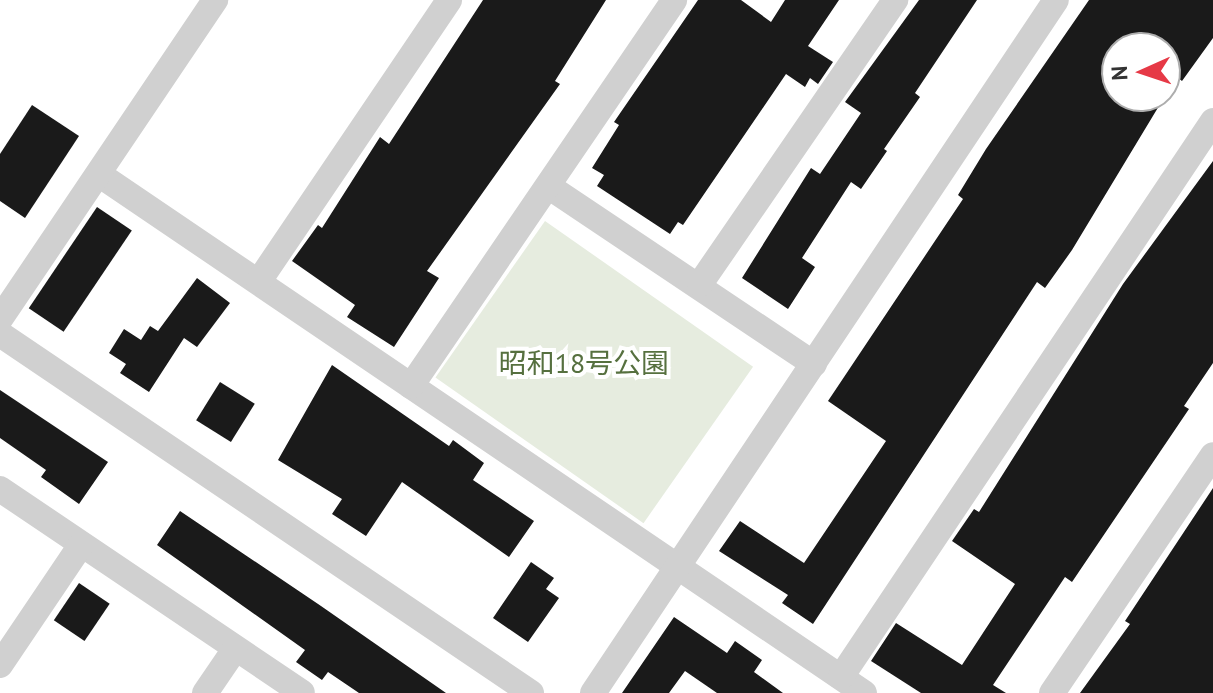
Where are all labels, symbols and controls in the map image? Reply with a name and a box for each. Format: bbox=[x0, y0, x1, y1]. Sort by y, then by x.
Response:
north arrow bbox=[1101, 32, 1181, 112]
text: N bbox=[1105, 65, 1133, 81]
park label: 昭和18号公園 bbox=[499, 346, 669, 380]

